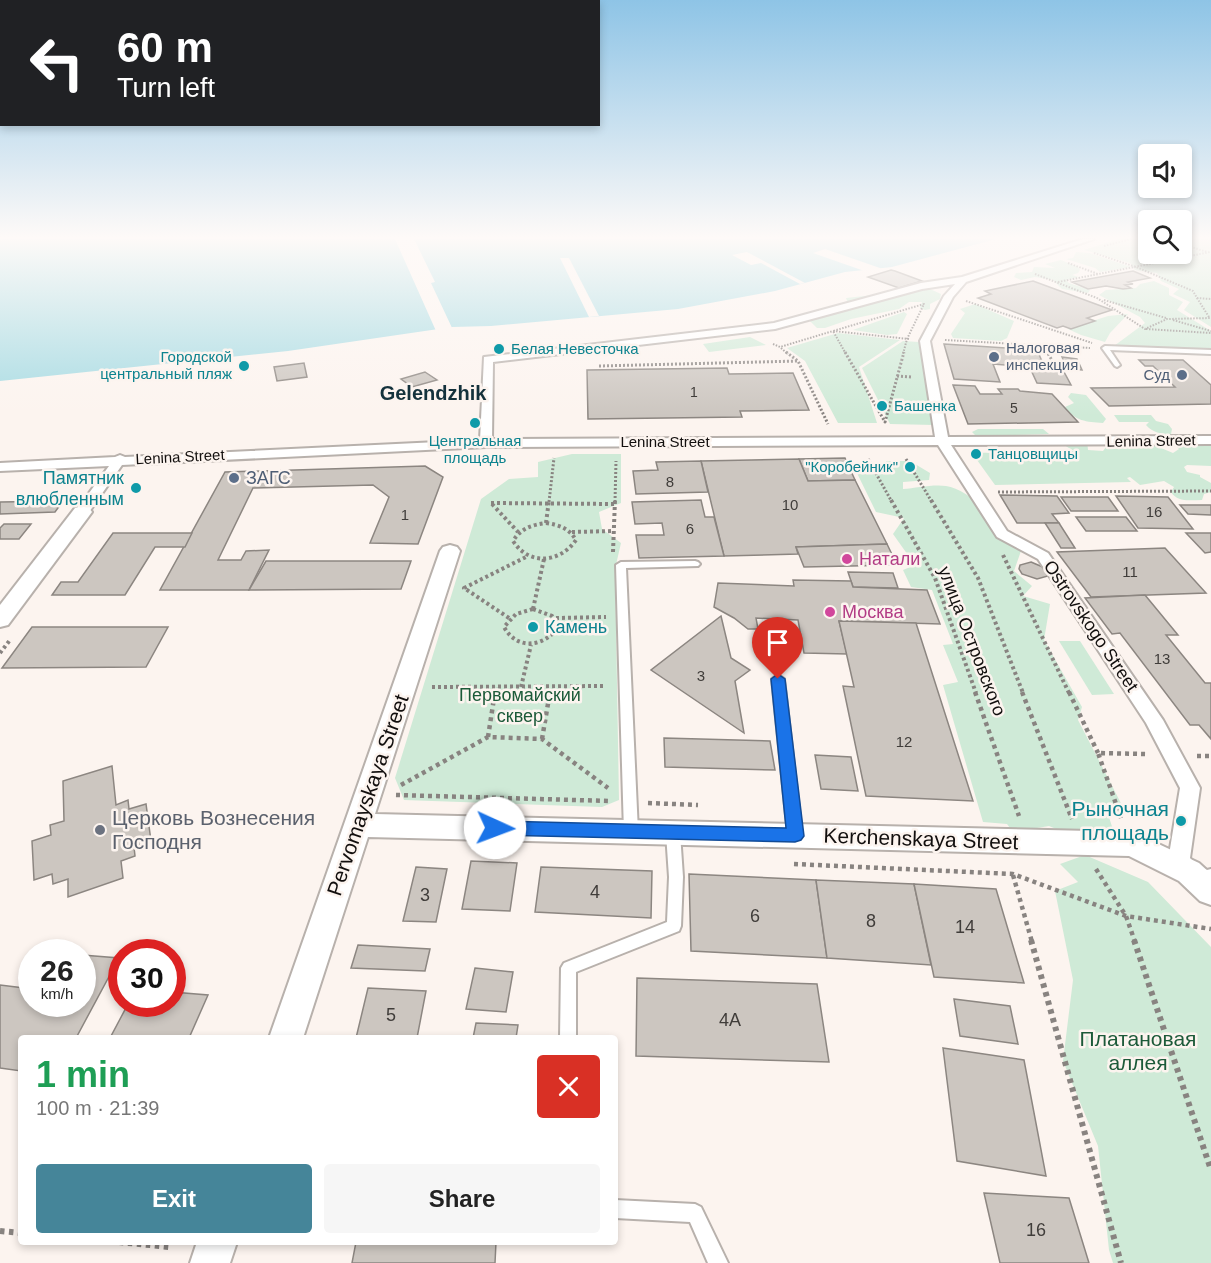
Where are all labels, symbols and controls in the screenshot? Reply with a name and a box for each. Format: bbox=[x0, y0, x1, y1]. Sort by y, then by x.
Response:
icon: left bbox=[18, 24, 96, 102]
text: 60 m bbox=[117, 24, 213, 71]
text: Turn left bbox=[117, 73, 215, 103]
map controls bbox=[1138, 144, 1192, 264]
button: sound bbox=[1138, 144, 1192, 198]
button: search bbox=[1138, 210, 1192, 264]
place label: Налоговая инспекция bbox=[1006, 339, 1080, 373]
place label: Белая Невесточка bbox=[511, 340, 639, 357]
marker: Белая Невесточка bbox=[492, 342, 506, 356]
place label: Городской центральный пляж bbox=[100, 348, 232, 382]
marker: Налоговая инспекция bbox=[987, 350, 1001, 364]
marker: Городской центральный пляж bbox=[237, 359, 251, 373]
place label: Суд bbox=[1143, 366, 1170, 383]
marker: Суд bbox=[1175, 368, 1189, 382]
district label: Gelendzhik bbox=[380, 382, 487, 404]
house number: 1 bbox=[690, 384, 698, 400]
place label: Башенка bbox=[894, 397, 957, 414]
marker: Башенка bbox=[875, 399, 889, 413]
house number: 5 bbox=[1010, 400, 1018, 416]
marker: Центральная площадь bbox=[468, 416, 482, 430]
street label: Lenina Street bbox=[1106, 431, 1197, 450]
place label: Центральная площадь bbox=[429, 432, 521, 466]
street label: Lenina Street bbox=[620, 433, 710, 450]
place label: Танцовщицы bbox=[988, 445, 1078, 462]
street label: Lenina Street bbox=[135, 446, 226, 467]
marker: Танцовщицы bbox=[969, 447, 983, 461]
place label: "Коробейник" bbox=[805, 458, 898, 475]
marker: "Коробейник" bbox=[903, 460, 917, 474]
place label: Памятник влюбленным bbox=[16, 468, 124, 509]
place label: ЗАГС bbox=[246, 468, 291, 488]
marker: ЗАГС bbox=[227, 471, 241, 485]
house number: 8 bbox=[666, 473, 674, 490]
marker: Памятник влюбленным bbox=[129, 481, 143, 495]
house number: 10 bbox=[782, 496, 798, 513]
house number: 16 bbox=[1146, 503, 1162, 520]
house number: 1 bbox=[401, 506, 409, 523]
house number: 6 bbox=[686, 520, 694, 537]
place label: Натали bbox=[859, 549, 920, 569]
marker: Натали bbox=[840, 552, 854, 566]
street label: Ostrovskogo Street bbox=[1040, 557, 1142, 695]
street label: улица Островского bbox=[934, 563, 1010, 719]
house number: 11 bbox=[1122, 563, 1138, 580]
place label: Москва bbox=[842, 602, 904, 622]
marker: Москва bbox=[823, 605, 837, 619]
place label: Камень bbox=[545, 617, 607, 637]
pin bbox=[752, 617, 803, 679]
marker: Камень bbox=[526, 620, 540, 634]
icon: arrive bbox=[761, 626, 794, 659]
house number: 13 bbox=[1154, 650, 1170, 667]
house number: 3 bbox=[697, 667, 705, 684]
park label: Первомайский сквер bbox=[459, 685, 581, 726]
street label: Pervomayskaya Street bbox=[322, 691, 413, 898]
house number: 12 bbox=[896, 733, 912, 750]
position arrow bbox=[463, 796, 527, 860]
place label: Рыночная площадь bbox=[1071, 797, 1169, 844]
place label: Церковь Вознесения Господня bbox=[112, 806, 315, 853]
marker: Рыночная площадь bbox=[1174, 814, 1188, 828]
marker: Церковь Вознесения Господня bbox=[93, 823, 107, 837]
street label: Kerchenskaya Street bbox=[823, 824, 1019, 853]
house number: 4 bbox=[590, 882, 600, 902]
house number: 3 bbox=[420, 885, 430, 905]
house number: 6 bbox=[750, 906, 760, 926]
house number: 8 bbox=[866, 911, 876, 931]
house number: 14 bbox=[955, 917, 975, 937]
speed limit sign: 30 bbox=[108, 939, 186, 1017]
text: 26 bbox=[40, 954, 74, 987]
text: km/h bbox=[41, 985, 73, 1002]
house number: 5 bbox=[386, 1005, 396, 1025]
house number: 4А bbox=[719, 1010, 741, 1030]
park label: Платановая аллея bbox=[1080, 1027, 1196, 1074]
text: 1 min bbox=[36, 1054, 130, 1095]
button: close bbox=[537, 1055, 600, 1118]
text: 100 m · 21:39 bbox=[36, 1097, 159, 1119]
button: Exit bbox=[36, 1164, 312, 1233]
button: Share bbox=[324, 1164, 600, 1233]
house number: 16 bbox=[1026, 1220, 1046, 1240]

